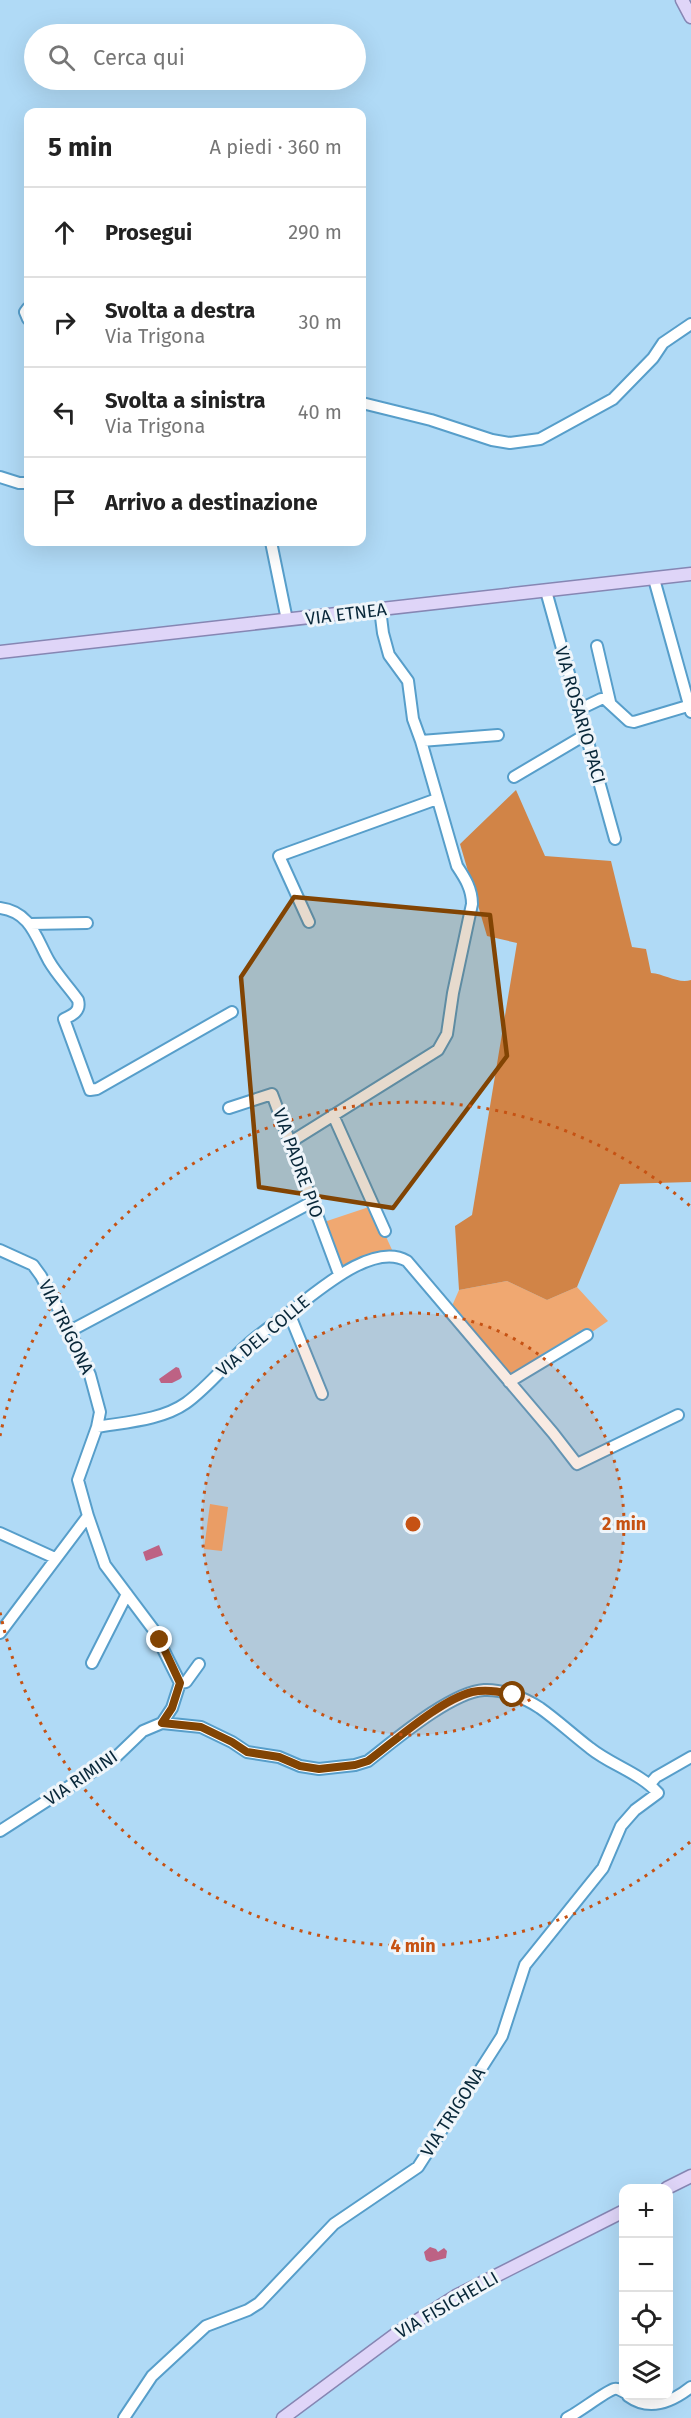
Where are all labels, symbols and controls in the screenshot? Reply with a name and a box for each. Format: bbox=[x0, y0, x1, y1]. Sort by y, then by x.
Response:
search box bbox=[24, 24, 366, 90]
icon: search bbox=[45, 41, 78, 74]
text: Cerca qui bbox=[93, 44, 185, 71]
text: 5 min bbox=[48, 132, 112, 163]
text: A piedi · 360 m bbox=[210, 135, 342, 159]
icon: ahead bbox=[48, 216, 81, 249]
text: Prosegui bbox=[105, 219, 192, 246]
text: 290 m bbox=[288, 220, 342, 244]
text: Svolta a destra bbox=[105, 297, 255, 324]
icon: right bbox=[48, 306, 81, 339]
text: 30 m bbox=[298, 310, 342, 334]
text: Via Trigona bbox=[105, 324, 205, 348]
text: Svolta a sinistra bbox=[105, 387, 266, 414]
icon: left bbox=[48, 396, 81, 429]
text: 40 m bbox=[298, 400, 342, 424]
text: Via Trigona bbox=[105, 414, 205, 438]
icon: arrive bbox=[48, 486, 81, 519]
text: Arrivo a destinazione bbox=[105, 489, 318, 516]
street label: VIA ETNEA bbox=[304, 598, 389, 630]
street label: VIA ROSARIO PACI bbox=[550, 644, 610, 786]
street label: VIA PADRE PIO bbox=[268, 1105, 328, 1221]
street label: VIA TRIGONA bbox=[34, 1276, 99, 1378]
street label: VIA DEL COLLE bbox=[212, 1291, 314, 1381]
text: 2 min bbox=[602, 1513, 646, 1535]
centre of rings bbox=[403, 1514, 423, 1534]
route end bbox=[146, 1626, 172, 1652]
route start bbox=[499, 1681, 525, 1707]
street label: VIA RIMINI bbox=[40, 1746, 122, 1810]
text: 4 min bbox=[390, 1935, 436, 1957]
street label: VIA TRIGONA bbox=[416, 2063, 490, 2161]
map controls bbox=[619, 2184, 673, 2400]
button: + bbox=[619, 2184, 673, 2238]
button: − bbox=[619, 2238, 673, 2292]
street label: VIA FISICHELLI bbox=[392, 2267, 502, 2343]
button: locate bbox=[619, 2292, 673, 2346]
button: layers bbox=[619, 2346, 673, 2400]

